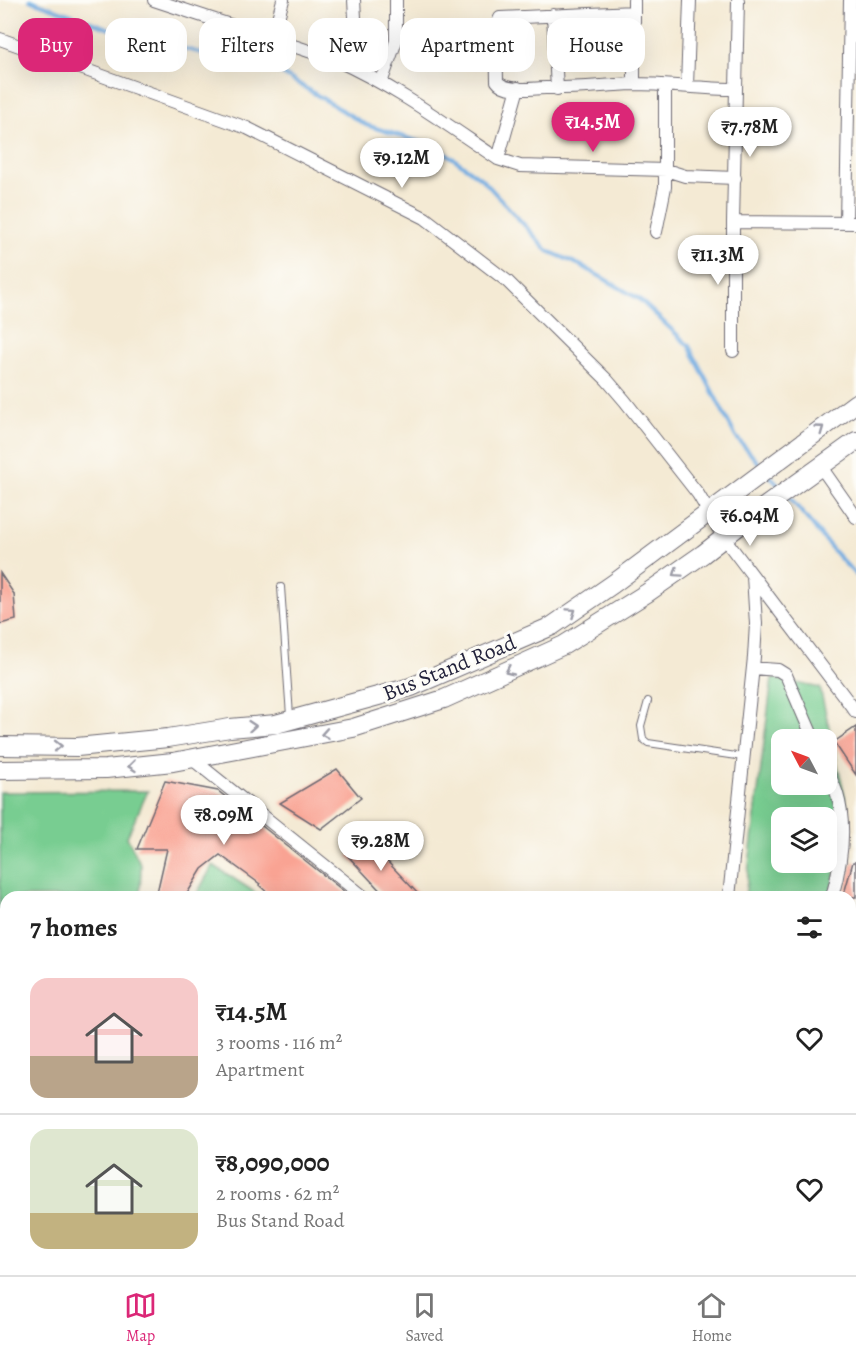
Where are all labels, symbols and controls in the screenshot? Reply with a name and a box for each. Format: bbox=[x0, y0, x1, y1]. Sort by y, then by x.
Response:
chip: Buy bbox=[18, 18, 93, 72]
chip: Rent bbox=[105, 18, 187, 72]
chip: Filters bbox=[199, 18, 296, 72]
chip: New bbox=[308, 18, 388, 72]
chip: Apartment bbox=[400, 18, 535, 72]
chip: House bbox=[547, 18, 645, 72]
pin: ₹14.5M bbox=[544, 102, 642, 153]
pin: ₹7.78M bbox=[701, 107, 799, 158]
text: ₹14.5M bbox=[566, 108, 620, 135]
text: ₹7.78M bbox=[722, 113, 778, 140]
pin: ₹9.12M bbox=[353, 138, 451, 189]
text: ₹9.12M bbox=[374, 144, 430, 171]
pin: ₹11.3M bbox=[669, 235, 767, 286]
text: ₹11.3M bbox=[692, 241, 744, 268]
one-way arrow bbox=[814, 425, 825, 436]
pin: ₹6.04M bbox=[701, 496, 799, 547]
text: ₹6.04M bbox=[721, 502, 779, 529]
one-way arrow bbox=[672, 566, 683, 577]
one-way arrow bbox=[566, 608, 577, 619]
street label: Bus Stand Road bbox=[378, 627, 521, 708]
one-way arrow bbox=[504, 663, 515, 675]
one-way arrow bbox=[248, 720, 257, 733]
one-way arrow bbox=[320, 727, 330, 740]
north arrow bbox=[771, 729, 837, 795]
map controls bbox=[771, 729, 837, 873]
one-way arrow bbox=[54, 740, 63, 752]
one-way arrow bbox=[128, 759, 137, 772]
pin: ₹8.09M bbox=[175, 795, 273, 846]
text: ₹8.09M bbox=[195, 801, 253, 828]
button: layers bbox=[771, 807, 837, 873]
pin: ₹9.28M bbox=[332, 821, 430, 872]
text: ₹9.28M bbox=[352, 827, 410, 854]
text: 7 homes bbox=[30, 910, 118, 945]
icon: filters bbox=[793, 911, 826, 944]
text: ₹14.5M bbox=[216, 994, 287, 1029]
icon: home bbox=[78, 1002, 150, 1074]
icon: heart bbox=[793, 1022, 826, 1055]
text: 3 rooms · 116 m² bbox=[216, 1029, 342, 1056]
text: Apartment bbox=[216, 1056, 305, 1083]
text: ₹8,090,000 bbox=[216, 1145, 330, 1180]
icon: home bbox=[78, 1153, 150, 1225]
icon: heart bbox=[793, 1173, 826, 1206]
text: 2 rooms · 62 m² bbox=[216, 1180, 339, 1207]
text: Bus Stand Road bbox=[216, 1207, 345, 1234]
tab: Map bbox=[124, 1289, 157, 1347]
tab: Saved bbox=[405, 1289, 443, 1347]
tab: Home bbox=[692, 1289, 732, 1347]

